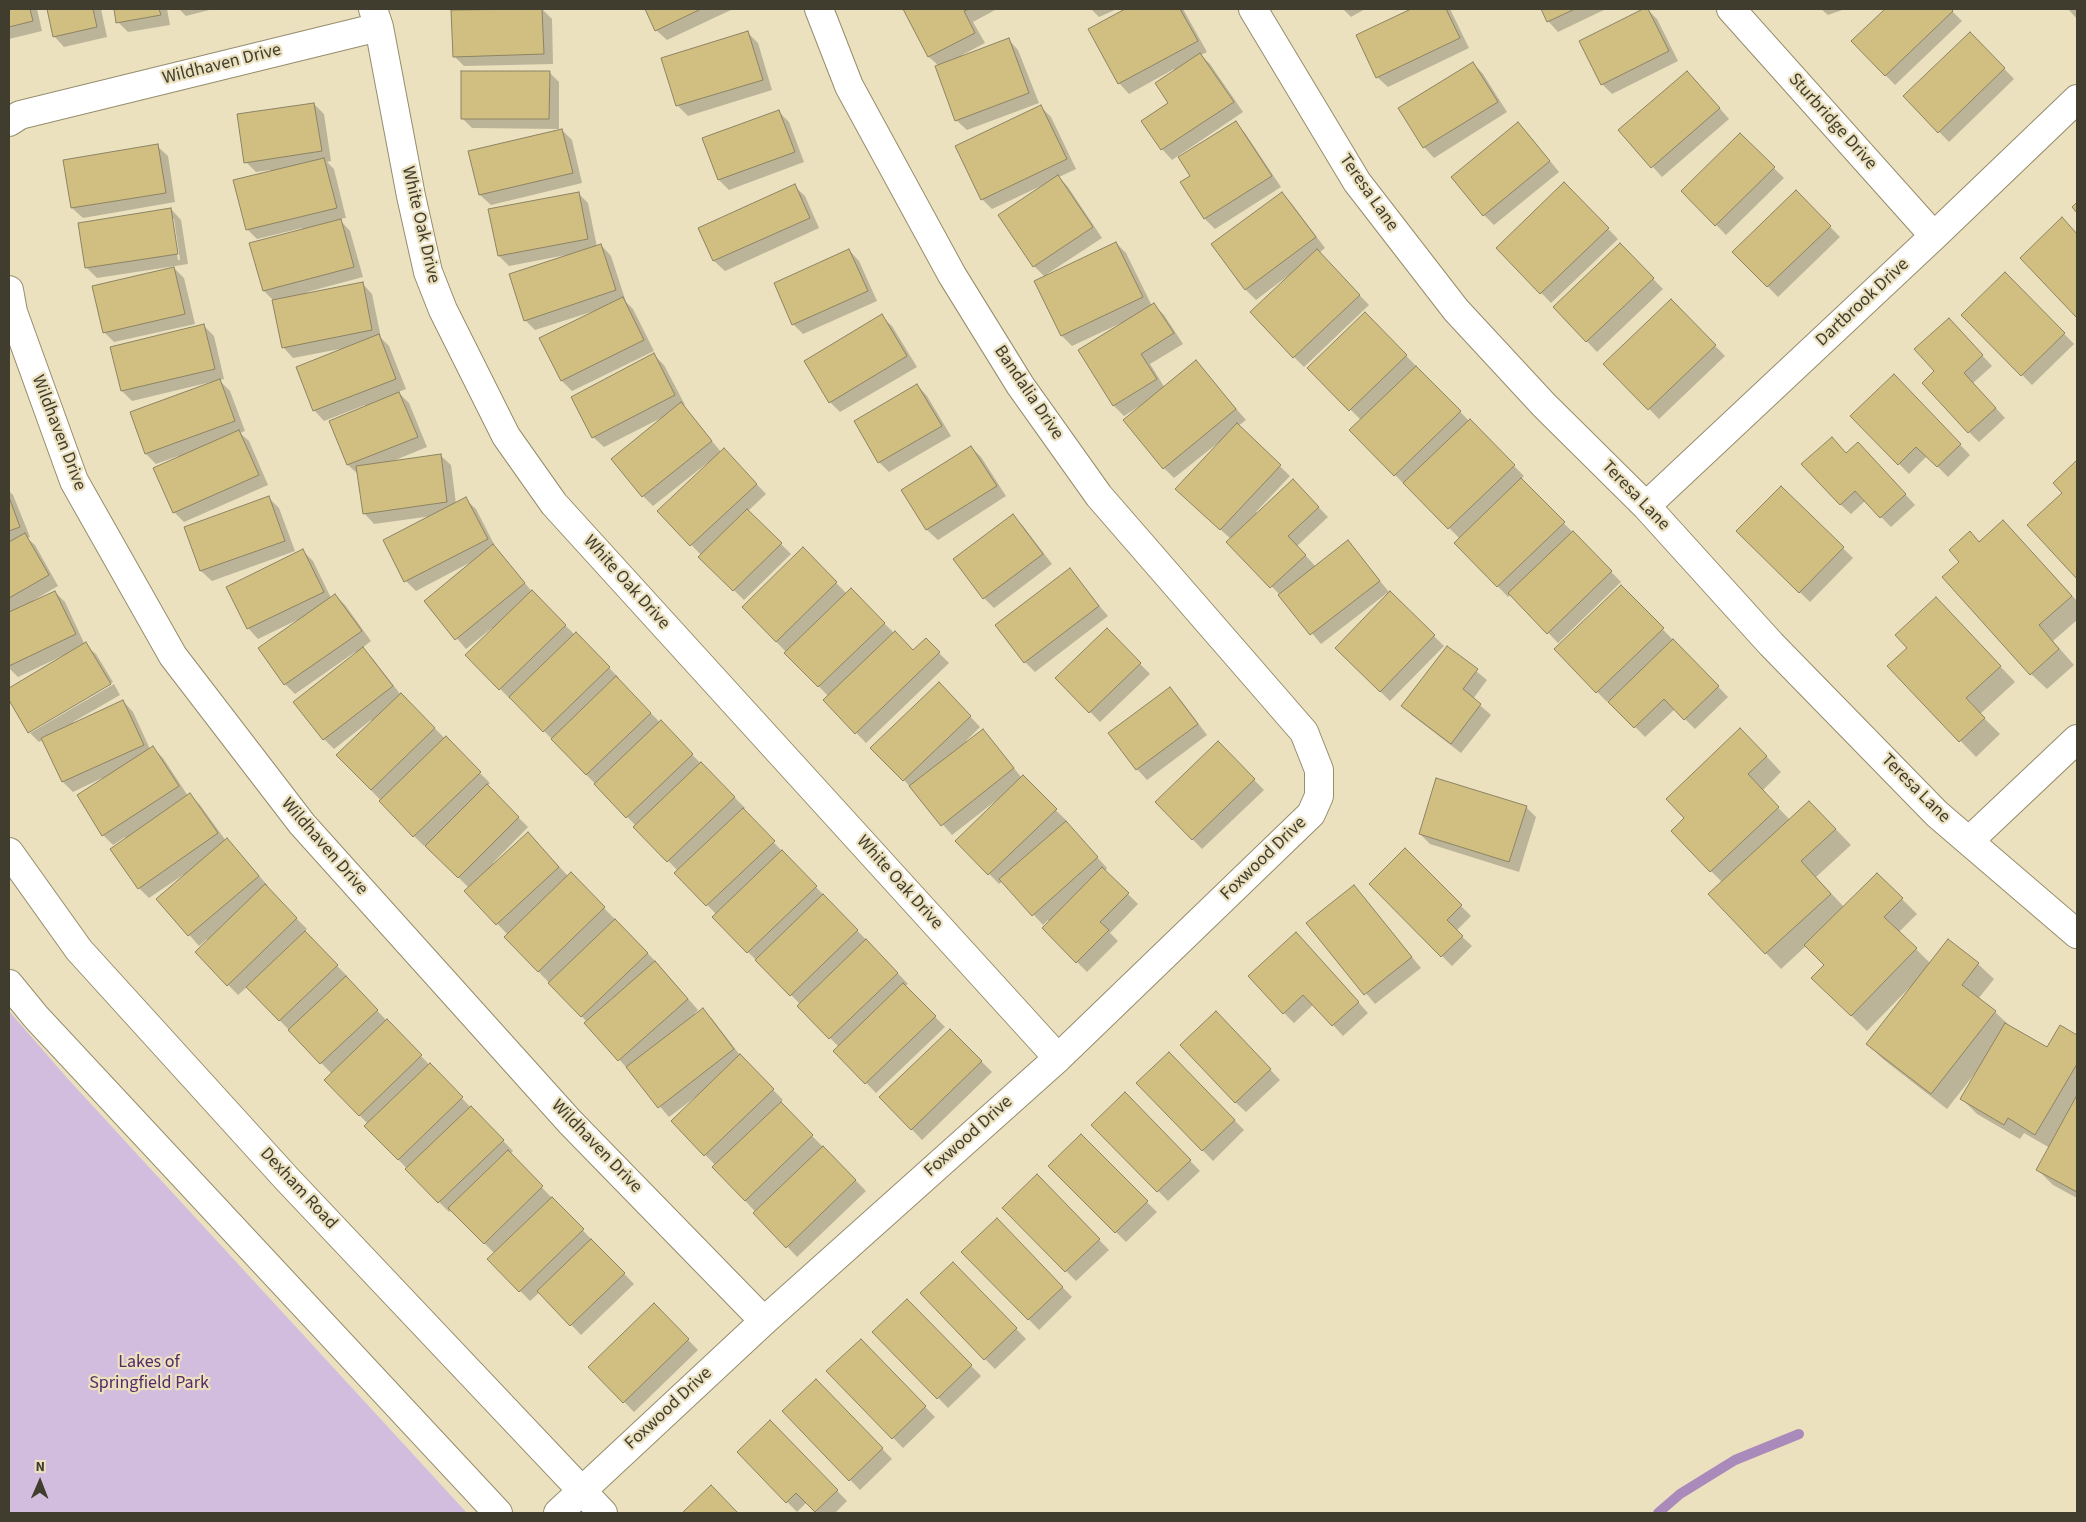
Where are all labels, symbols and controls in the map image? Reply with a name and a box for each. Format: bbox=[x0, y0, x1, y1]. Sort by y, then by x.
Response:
street label: Wildhaven Drive bbox=[160, 40, 284, 90]
street label: Sturbridge Drive bbox=[1783, 69, 1881, 175]
street label: Teresa Lane bbox=[1334, 150, 1402, 236]
street label: White Oak Drive bbox=[396, 164, 444, 286]
street label: Dartbrook Drive bbox=[1812, 254, 1914, 352]
street label: Bandalia Drive bbox=[988, 342, 1068, 444]
street label: Wildhaven Drive bbox=[26, 372, 90, 494]
street label: Teresa Lane bbox=[1596, 456, 1674, 536]
street label: White Oak Drive bbox=[578, 531, 674, 635]
street label: Teresa Lane bbox=[1876, 750, 1954, 828]
street label: Wildhaven Drive bbox=[276, 794, 372, 900]
street label: Foxwood Drive bbox=[1217, 813, 1311, 905]
street label: White Oak Drive bbox=[851, 831, 947, 935]
street label: Foxwood Drive bbox=[920, 1092, 1018, 1182]
street label: Wildhaven Drive bbox=[546, 1096, 646, 1198]
street label: Dexham Road bbox=[255, 1144, 341, 1234]
park label: Lakes of Springfield Park bbox=[89, 1352, 209, 1395]
street label: Foxwood Drive bbox=[621, 1363, 717, 1455]
north arrow bbox=[15, 1457, 65, 1507]
text: N bbox=[35, 1457, 45, 1477]

